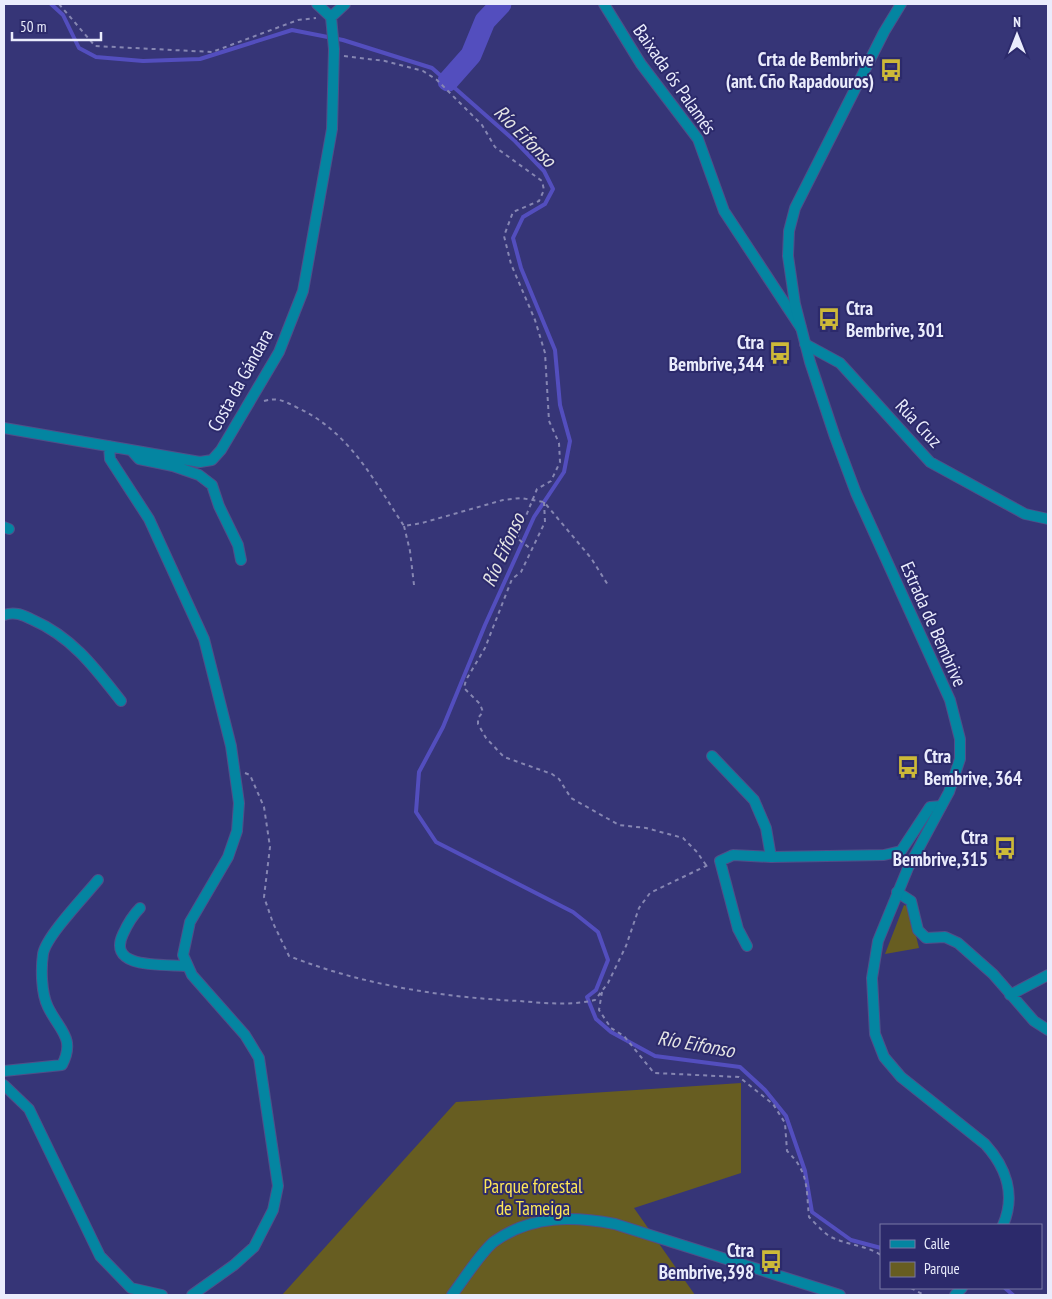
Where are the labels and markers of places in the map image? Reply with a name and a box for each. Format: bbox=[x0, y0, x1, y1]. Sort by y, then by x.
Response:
place label: Crta de Bembrive (ant. Cño Rapadouros) bbox=[726, 47, 874, 93]
bus stop icon: Crta de Bembrive (ant. Cño Rapadouros) bbox=[878, 57, 904, 83]
place label: Ctra Bembrive, 301 bbox=[846, 296, 944, 342]
bus stop icon: Ctra Bembrive, 301 bbox=[816, 306, 842, 332]
place label: Ctra Bembrive,344 bbox=[669, 330, 764, 376]
bus stop icon: Ctra Bembrive,344 bbox=[767, 340, 793, 366]
place label: Ctra Bembrive, 364 bbox=[924, 744, 1022, 790]
bus stop icon: Ctra Bembrive, 364 bbox=[895, 754, 921, 780]
place label: Ctra Bembrive,315 bbox=[893, 825, 988, 871]
bus stop icon: Ctra Bembrive,315 bbox=[992, 835, 1018, 861]
place label: Ctra Bembrive,398 bbox=[659, 1238, 754, 1284]
bus stop icon: Ctra Bembrive,398 bbox=[758, 1248, 784, 1274]

